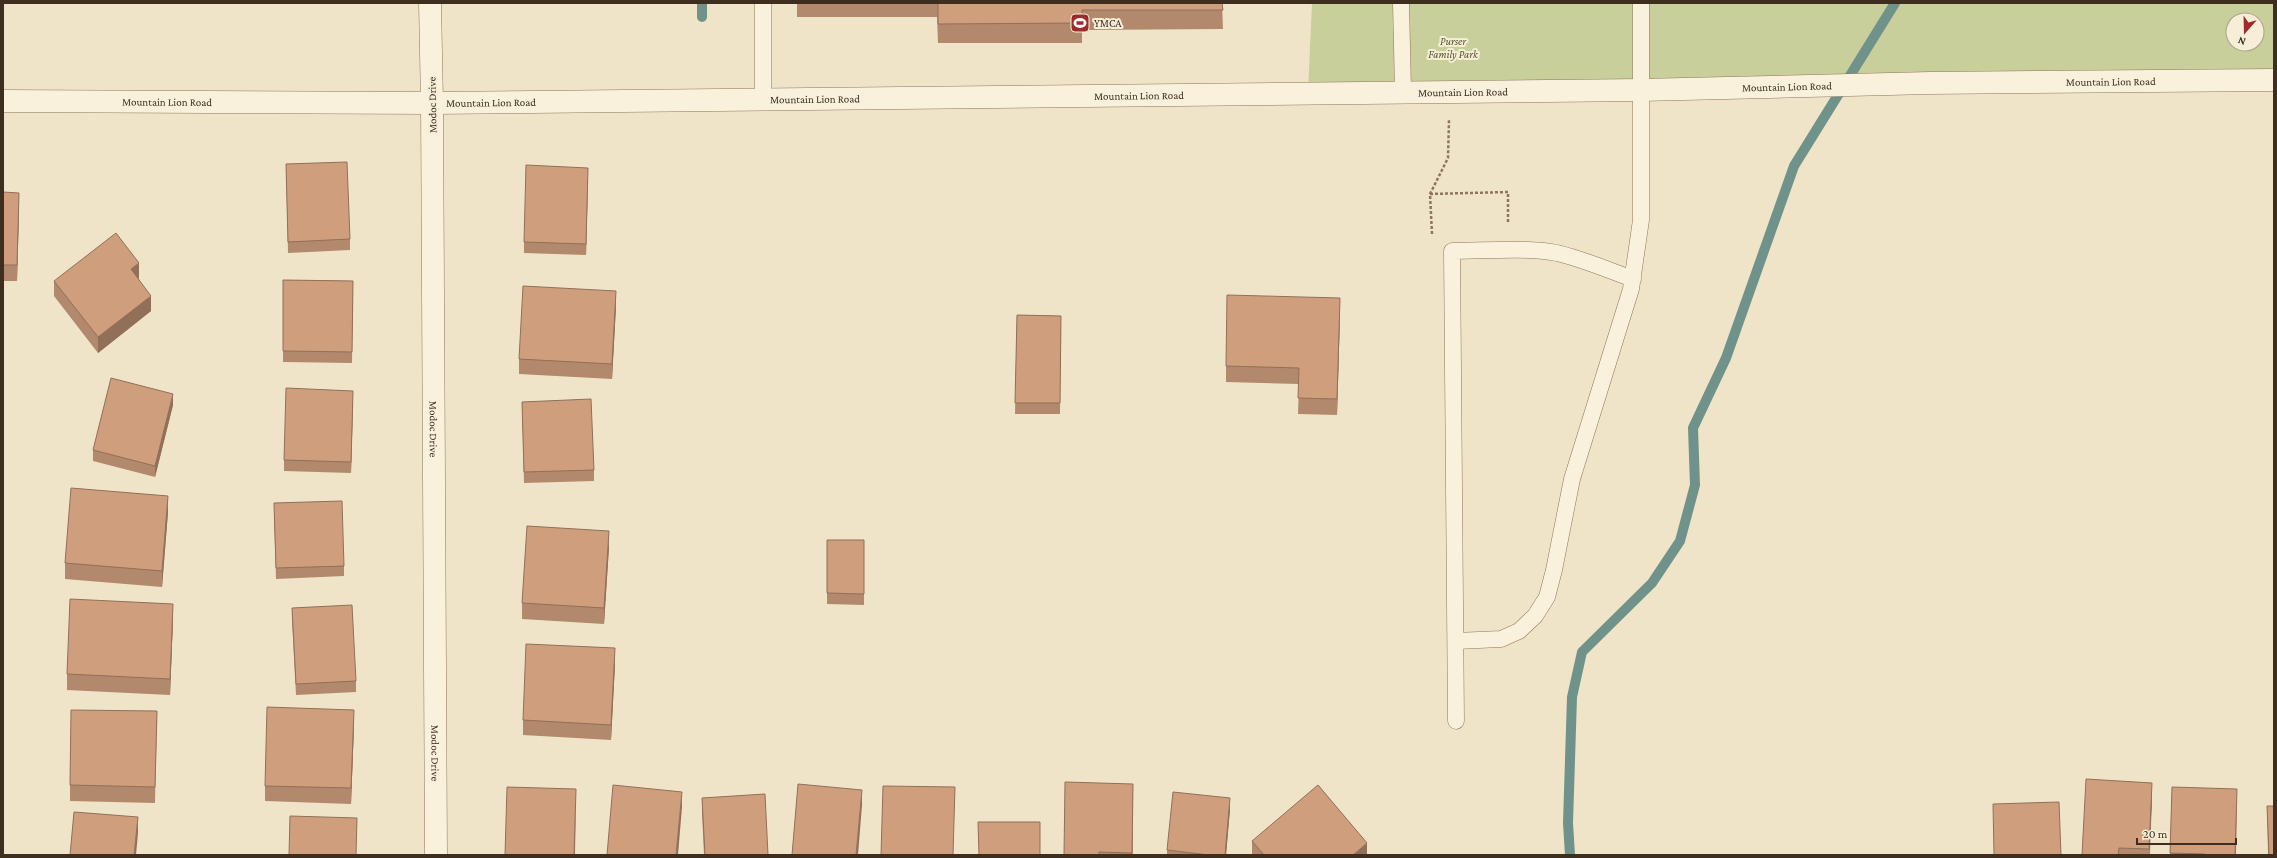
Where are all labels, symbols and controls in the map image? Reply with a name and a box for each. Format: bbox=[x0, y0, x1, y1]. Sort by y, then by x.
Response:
sports icon: YMCA bbox=[1069, 12, 1091, 34]
north arrow bbox=[2225, 12, 2265, 52]
place label: YMCA bbox=[1094, 17, 1122, 29]
text: N bbox=[2236, 34, 2247, 48]
park label: Purser Family Park bbox=[1428, 35, 1479, 61]
street label: Mountain Lion Road bbox=[2066, 75, 2156, 88]
street label: Modoc Drive bbox=[426, 77, 438, 133]
street label: Mountain Lion Road bbox=[1742, 79, 1832, 94]
street label: Mountain Lion Road bbox=[1418, 85, 1508, 98]
street label: Mountain Lion Road bbox=[1094, 89, 1184, 102]
street label: Mountain Lion Road bbox=[770, 92, 860, 105]
street label: Mountain Lion Road bbox=[122, 96, 212, 108]
street label: Mountain Lion Road bbox=[446, 96, 536, 109]
street label: Modoc Drive bbox=[428, 401, 440, 457]
street label: Modoc Drive bbox=[429, 725, 442, 781]
scale bar bbox=[2137, 820, 2236, 846]
text: 20 m bbox=[2143, 827, 2168, 841]

